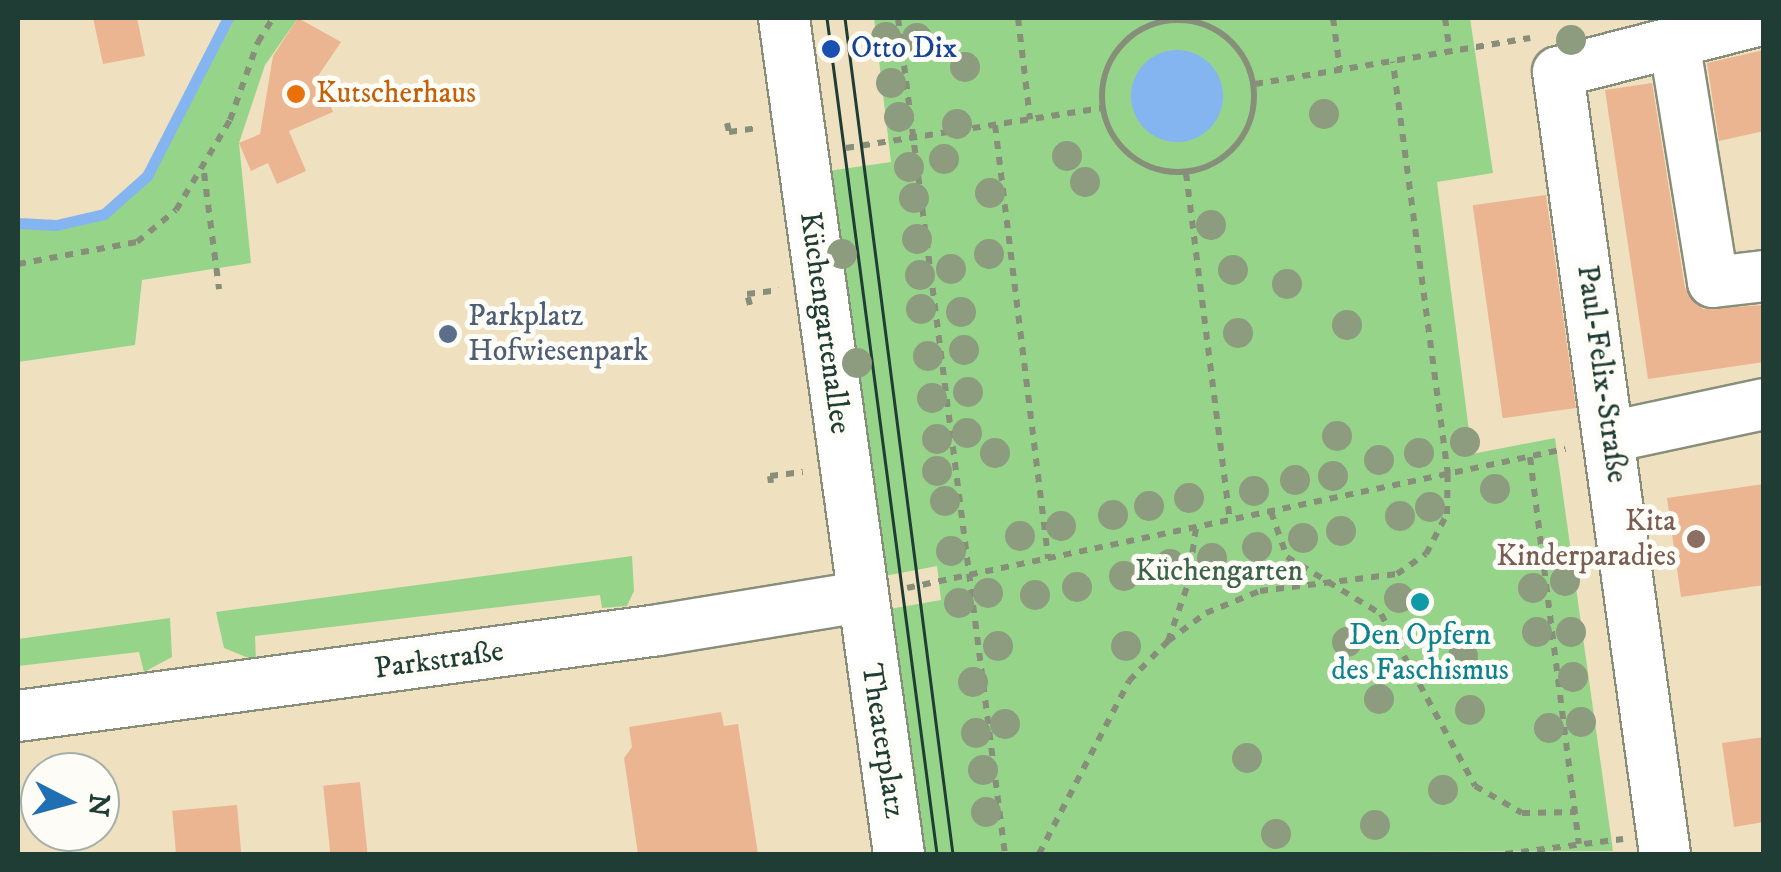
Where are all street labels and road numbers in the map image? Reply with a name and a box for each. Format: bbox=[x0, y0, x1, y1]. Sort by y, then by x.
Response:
street label: Küchengartenallee bbox=[791, 210, 857, 436]
street label: Paul-Felix-Straße bbox=[1568, 263, 1634, 485]
street label: Parkstraße bbox=[372, 634, 506, 688]
street label: Theaterplatz bbox=[852, 661, 912, 821]

